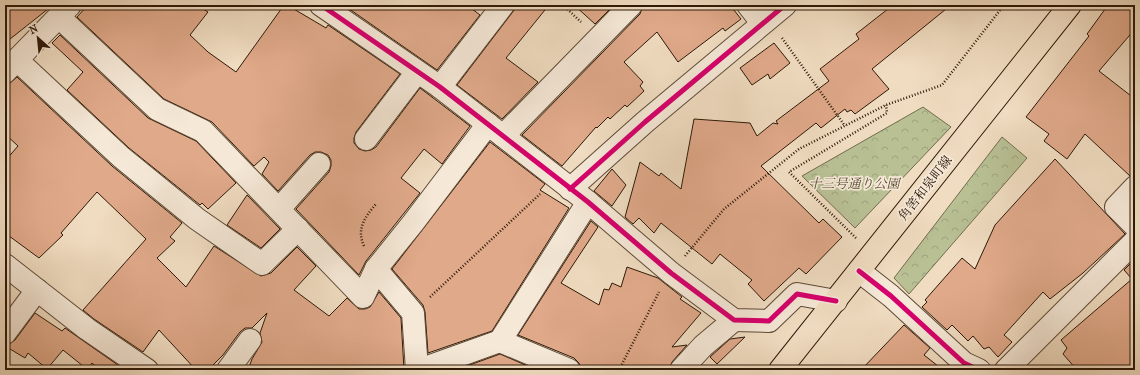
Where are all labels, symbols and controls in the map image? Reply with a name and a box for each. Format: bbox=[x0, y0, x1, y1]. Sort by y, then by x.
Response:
north arrow bbox=[18, 18, 58, 58]
text: N bbox=[27, 22, 41, 37]
street label: 角筈和泉町線 bbox=[895, 153, 955, 223]
park label: 十三号通り公園 bbox=[808, 176, 901, 191]

